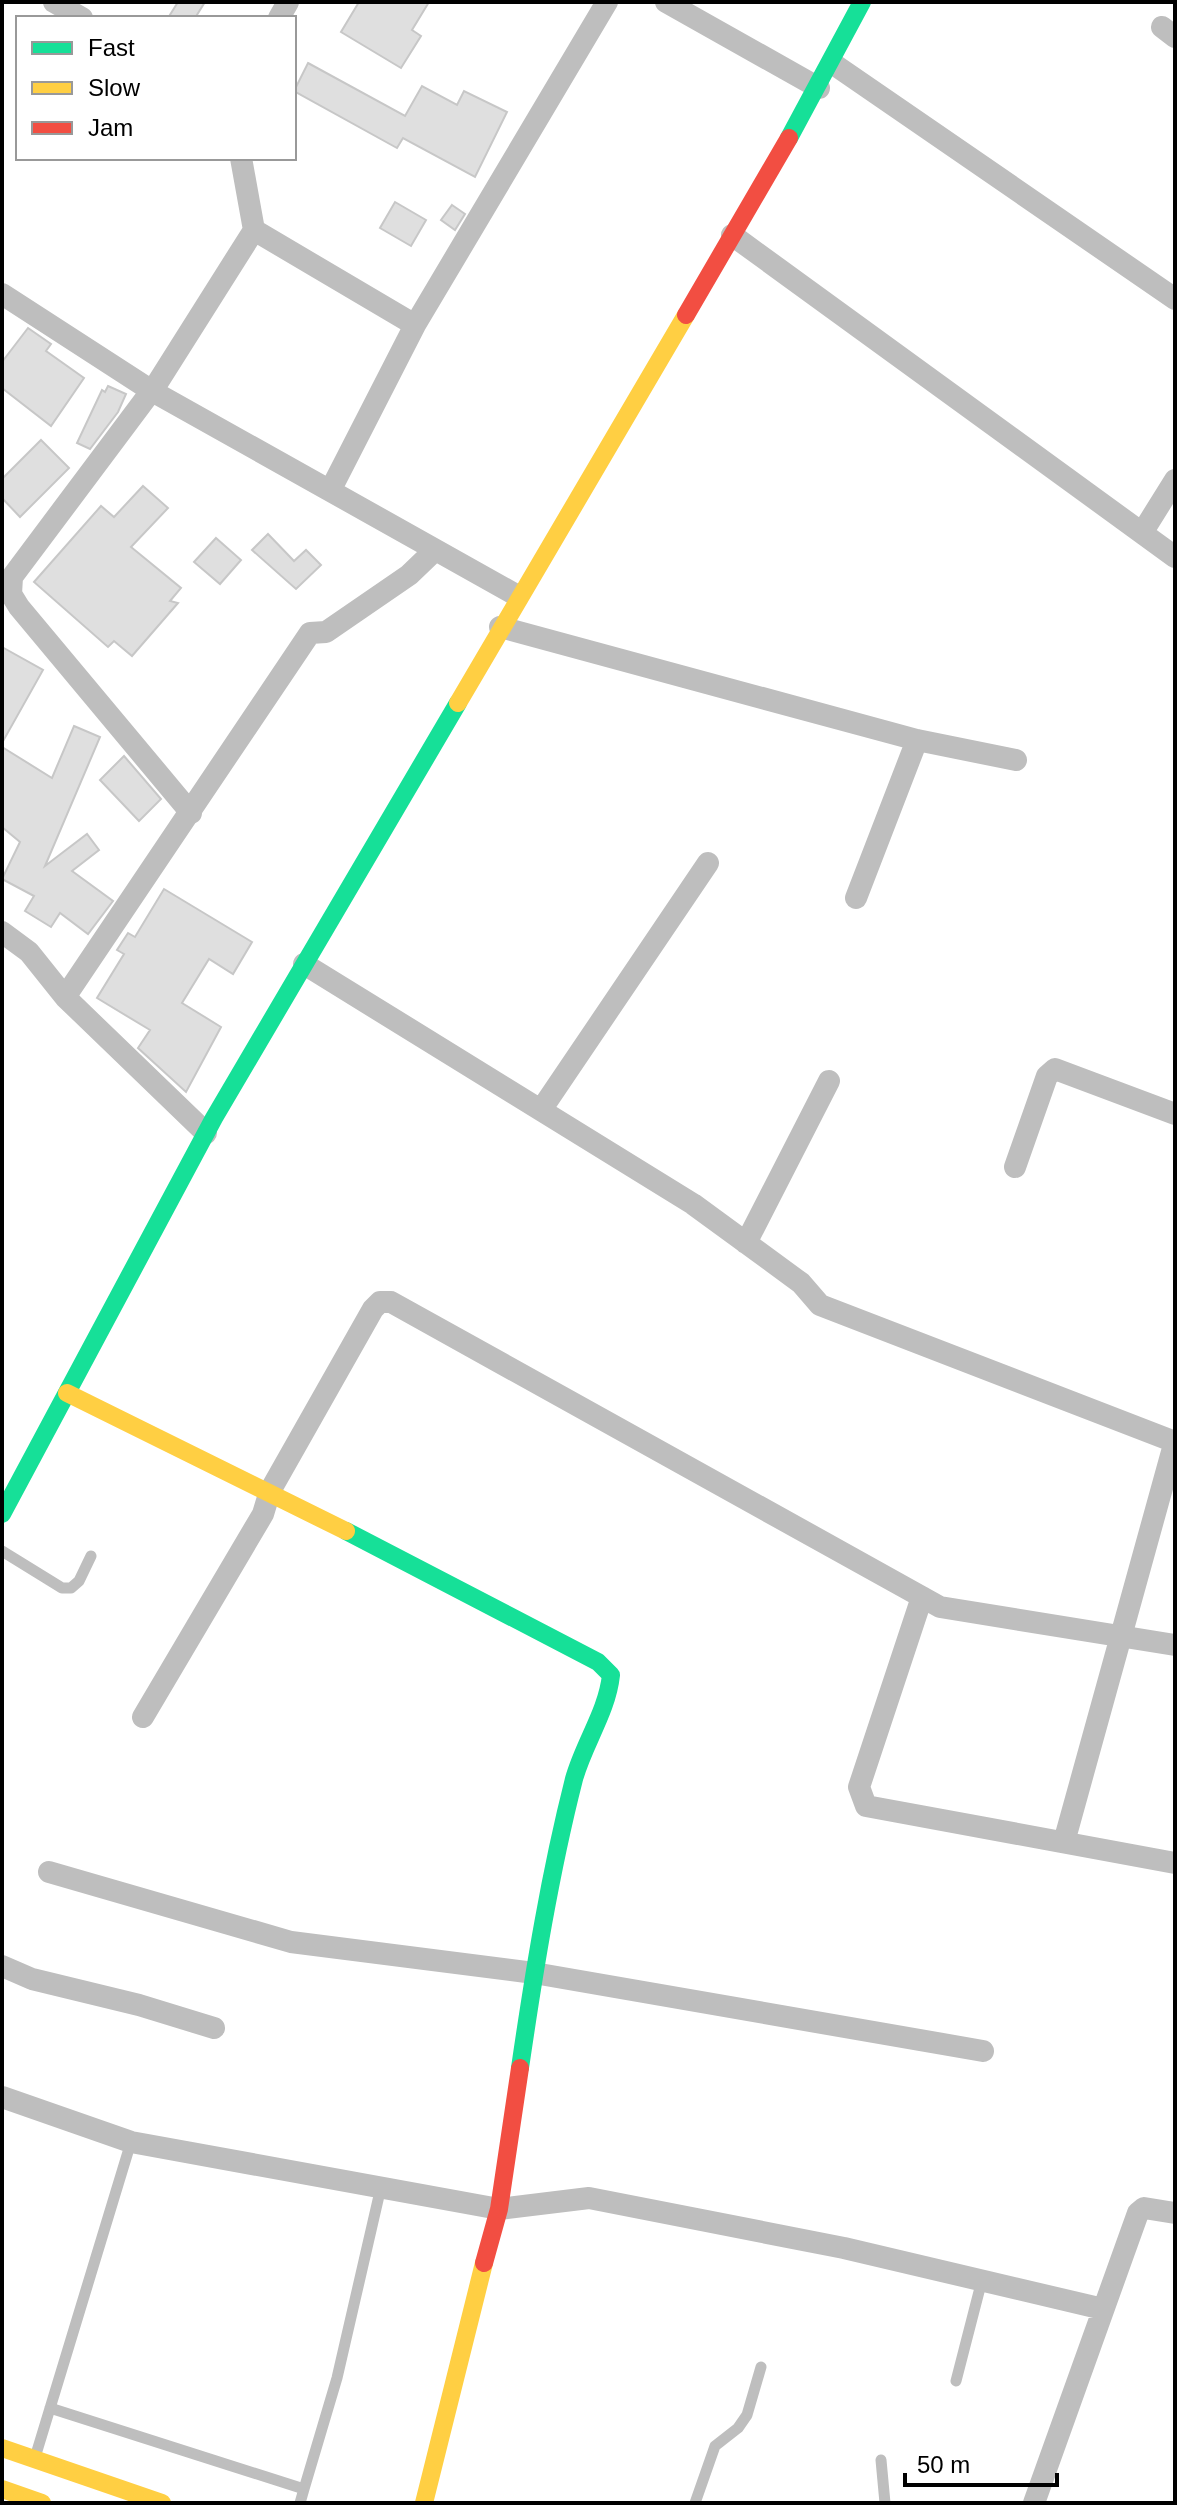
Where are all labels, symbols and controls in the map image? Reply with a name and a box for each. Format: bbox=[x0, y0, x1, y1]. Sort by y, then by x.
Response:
legend bbox=[16, 16, 296, 160]
text: Fast bbox=[88, 34, 135, 61]
text: Slow bbox=[88, 74, 141, 101]
text: Jam bbox=[88, 114, 133, 141]
scale bar bbox=[905, 2437, 1057, 2487]
text: 50 m bbox=[917, 2451, 970, 2478]

